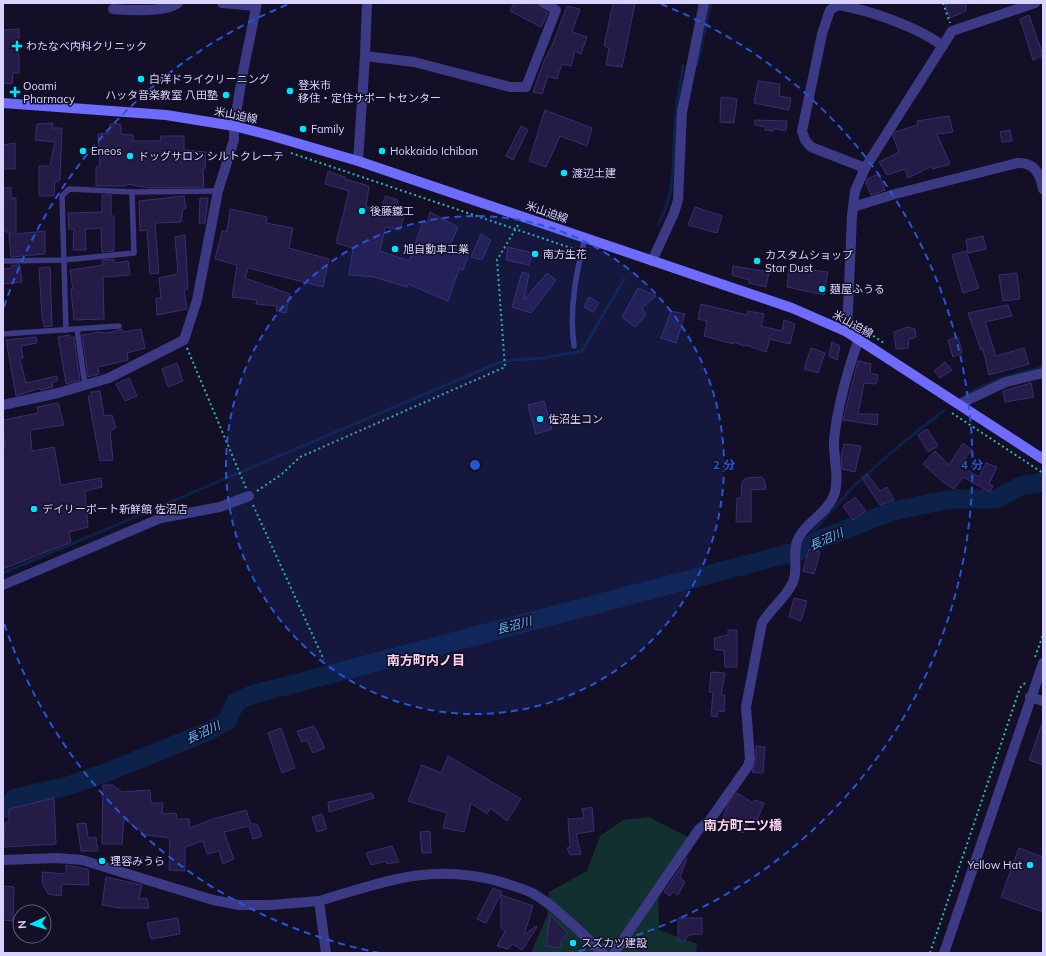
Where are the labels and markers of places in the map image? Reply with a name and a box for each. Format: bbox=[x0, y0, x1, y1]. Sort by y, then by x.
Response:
place label: わたなべ内科クリニック bbox=[26, 39, 147, 53]
marker: わたなべ内科クリニック bbox=[11, 40, 23, 52]
place label: 白洋ドライクリーニング bbox=[149, 72, 270, 86]
marker: 白洋ドライクリーニング bbox=[136, 74, 146, 84]
place label: 登米市 移住・定住サポートセンター bbox=[298, 78, 441, 105]
place label: Ooami Pharmacy bbox=[23, 79, 75, 106]
marker: 登米市 移住・定住サポートセンター bbox=[285, 86, 295, 96]
marker: Ooami Pharmacy bbox=[10, 87, 20, 97]
place label: ハッタ音楽教室 八田塾 bbox=[105, 88, 218, 102]
marker: ハッタ音楽教室 八田塾 bbox=[221, 90, 231, 100]
place label: Family bbox=[311, 122, 344, 136]
marker: Family bbox=[298, 124, 308, 134]
place label: Eneos bbox=[91, 144, 122, 158]
place label: Hokkaido Ichiban bbox=[390, 144, 478, 158]
marker: Eneos bbox=[78, 146, 88, 156]
marker: Hokkaido Ichiban bbox=[377, 146, 387, 156]
place label: ドッグサロン シルトクレーテ bbox=[138, 149, 284, 163]
marker: ドッグサロン シルトクレーテ bbox=[125, 151, 135, 161]
place label: 渡辺土建 bbox=[572, 166, 616, 180]
marker: 渡辺土建 bbox=[559, 168, 569, 178]
place label: 後藤鐵工 bbox=[370, 204, 414, 218]
marker: 後藤鐵工 bbox=[357, 206, 367, 216]
place label: 旭自動車工業 bbox=[403, 242, 469, 256]
marker: 旭自動車工業 bbox=[390, 244, 400, 254]
place label: 南方生花 bbox=[543, 247, 587, 261]
place label: カスタムショップ Star Dust bbox=[765, 248, 853, 275]
marker: 南方生花 bbox=[530, 249, 540, 259]
marker: カスタムショップ Star Dust bbox=[752, 256, 762, 266]
place label: 麺屋ふうる bbox=[830, 282, 885, 296]
marker: 麺屋ふうる bbox=[817, 284, 827, 294]
place label: 佐沼生コン bbox=[548, 412, 603, 426]
marker: 佐沼生コン bbox=[535, 414, 545, 424]
centre of rings bbox=[468, 458, 482, 472]
place label: デイリーポート新鮮館 佐沼店 bbox=[42, 502, 188, 516]
marker: デイリーポート新鮮館 佐沼店 bbox=[29, 504, 39, 514]
place label: 理容みうら bbox=[110, 854, 165, 868]
marker: 理容みうら bbox=[97, 856, 107, 866]
place label: Yellow Hat bbox=[966, 858, 1022, 872]
marker: Yellow Hat bbox=[1025, 860, 1035, 870]
place label: スズカツ建設 bbox=[581, 936, 647, 950]
marker: スズカツ建設 bbox=[568, 938, 578, 948]

